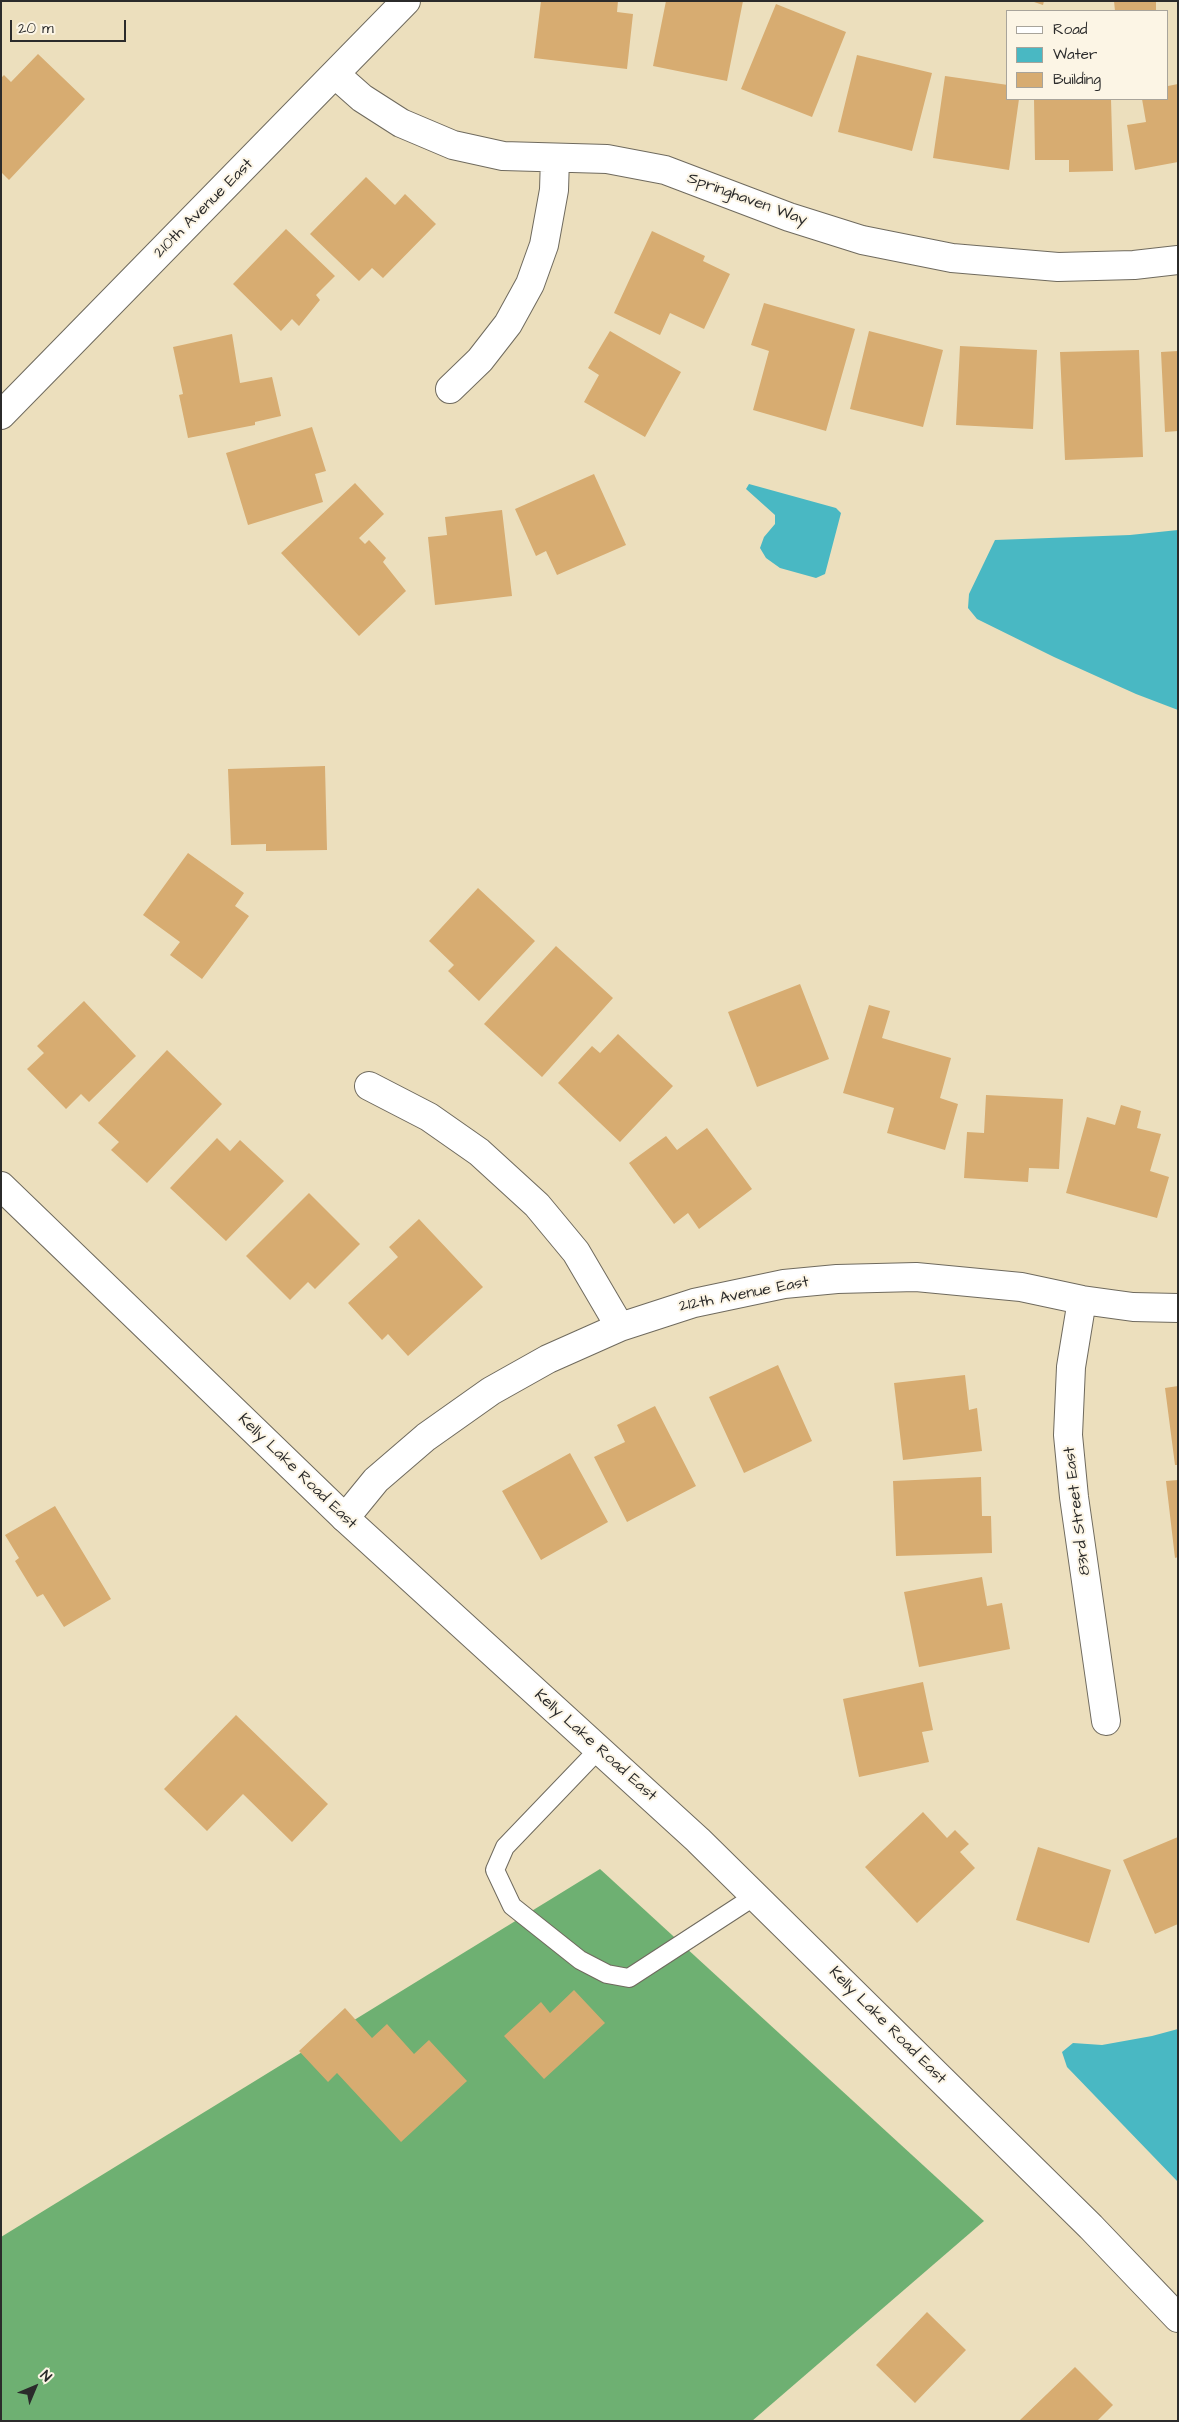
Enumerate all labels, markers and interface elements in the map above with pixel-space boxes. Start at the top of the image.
scale bar [12,10,129,42]
legend [1006,10,1169,100]
text: 20 m [18,18,54,39]
text: Road [1053,19,1087,40]
text: Water [1053,44,1097,65]
text: Building [1053,69,1101,90]
street label: 210th Avenue East [150,155,258,263]
street label: Springhaven Way [684,169,810,231]
street label: 212th Avenue East [678,1273,810,1317]
street label: Kelly Lake Road East [234,1410,360,1534]
street label: 83rd Street East [1061,1445,1095,1577]
street label: Kelly Lake Road East [530,1686,660,1806]
street label: Kelly Lake Road East [824,1963,950,2089]
north arrow [10,2362,60,2412]
text: N [35,2366,56,2387]

